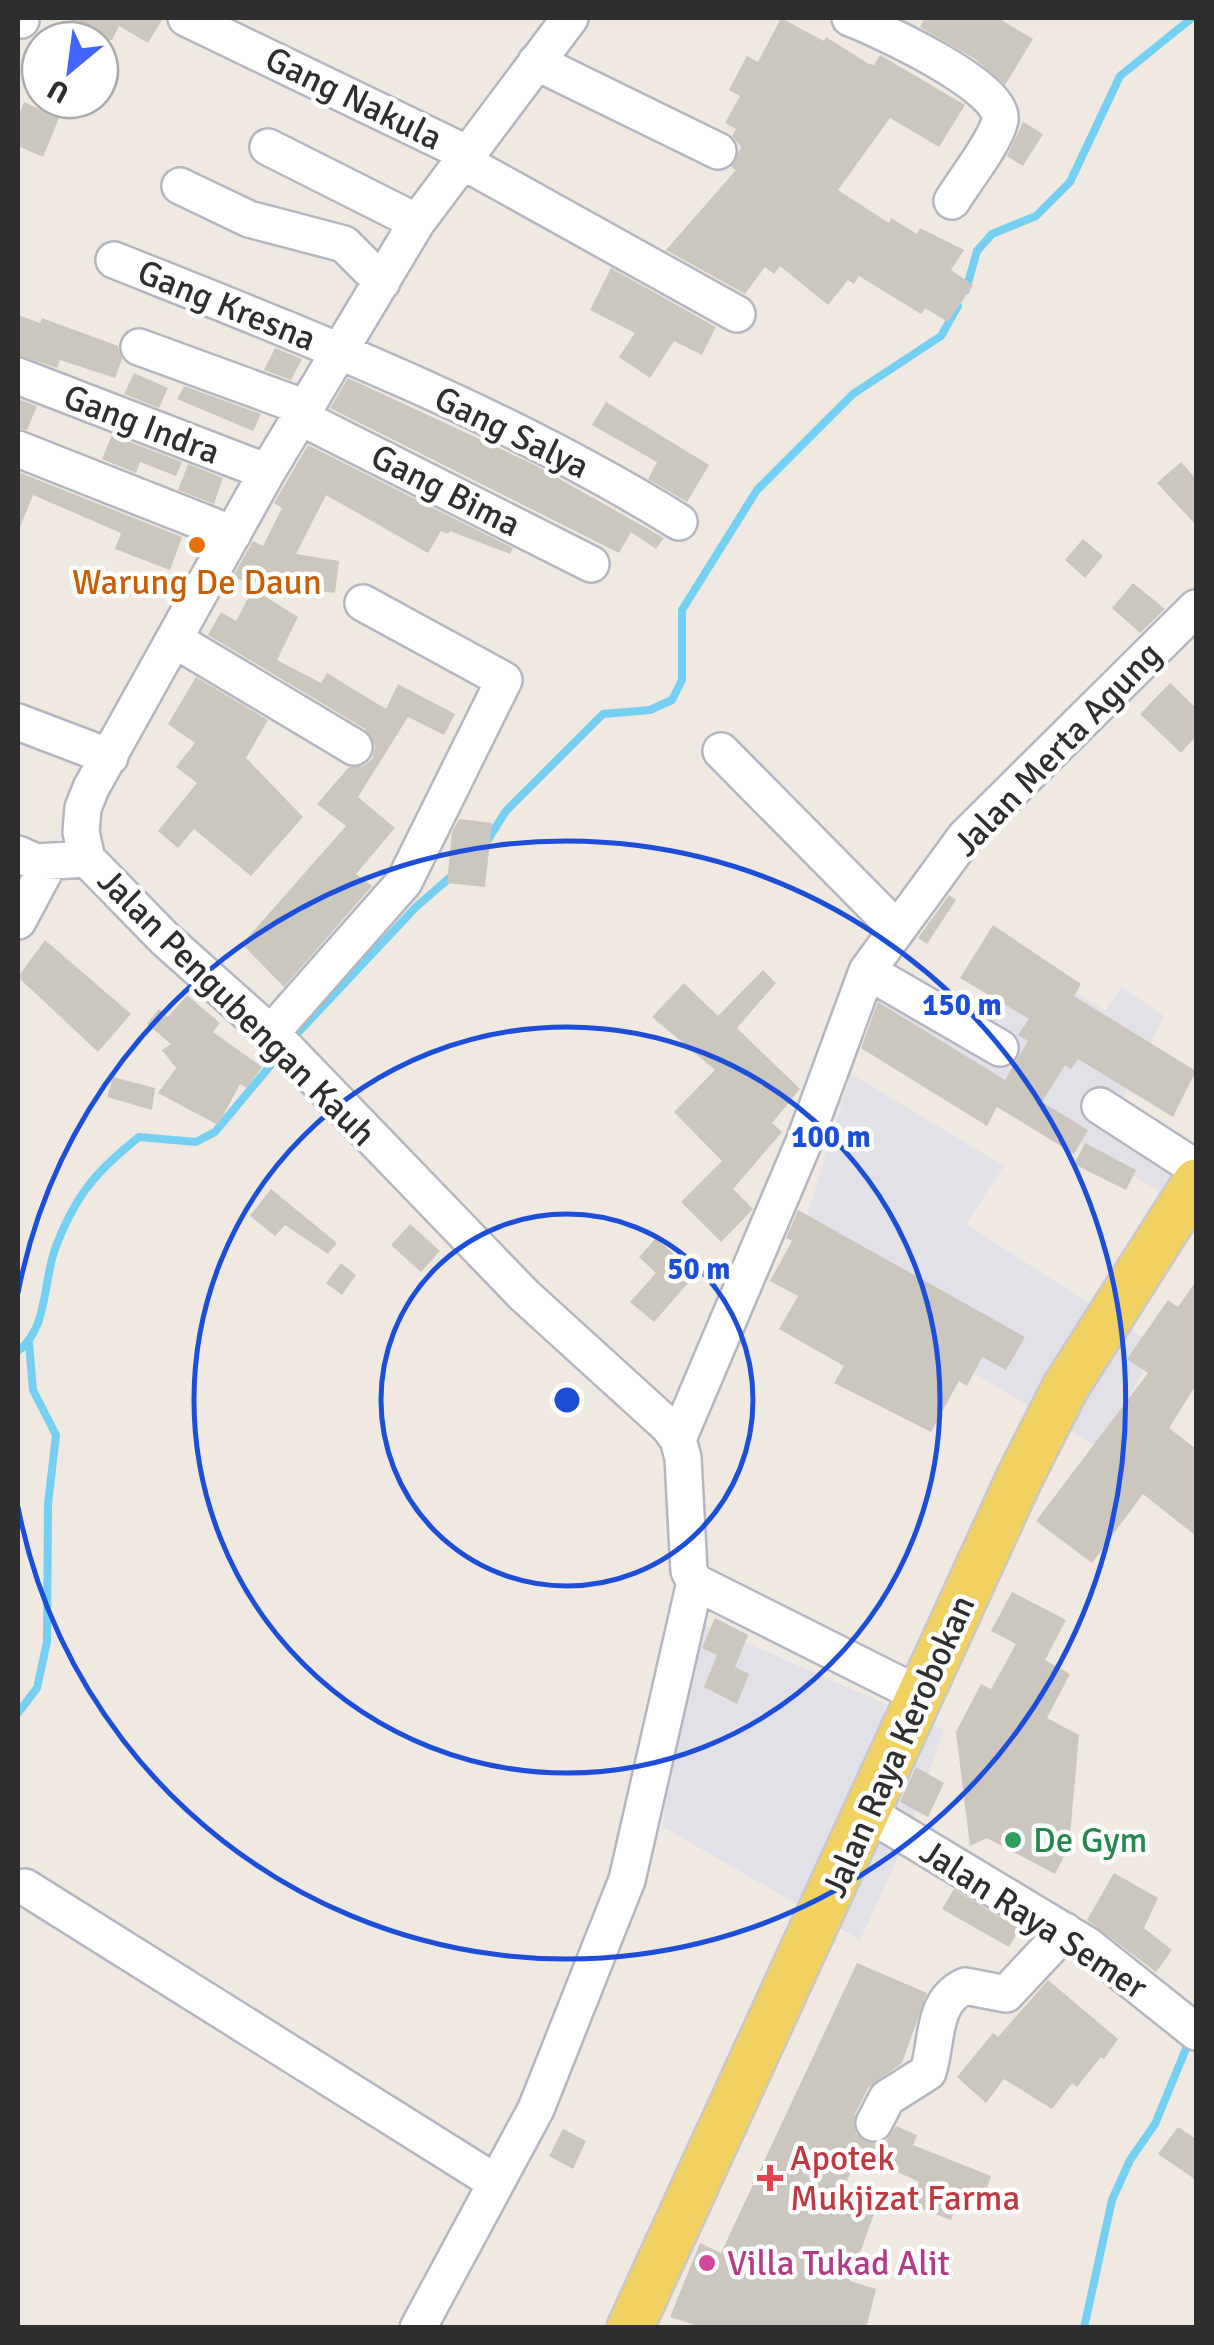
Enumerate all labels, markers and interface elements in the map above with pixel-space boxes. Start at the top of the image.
north arrow [20,20,120,120]
street label: Gang Nakula [258,37,449,160]
text: U [42,72,75,110]
street label: Gang Kresna [131,250,322,361]
street label: Gang Indra [58,375,226,474]
street label: Gang Salya [428,377,596,488]
street label: Gang Bima [364,435,528,546]
marker: Warung De Daun [186,534,208,556]
place label: Warung De Daun [72,561,322,604]
street label: Jalan Merta Agung [944,633,1170,865]
street label: Jalan Pengubengan Kauh [89,859,385,1155]
text: 150 m [922,987,1002,1024]
text: 100 m [791,1119,871,1156]
text: 50 m [667,1251,731,1288]
centre of rings [549,1382,585,1418]
street label: Jalan Raya Kerobokan [812,1589,984,1904]
place label: De Gym [1033,1819,1147,1862]
marker: De Gym [1002,1829,1024,1851]
street label: Jalan Raya Semer [912,1830,1155,2009]
place label: Apotek Mukjizat Farma [790,2137,1020,2220]
marker: Apotek Mukjizat Farma [759,2167,781,2189]
place label: Villa Tukad Alit [727,2242,950,2285]
marker: Villa Tukad Alit [696,2252,718,2274]

